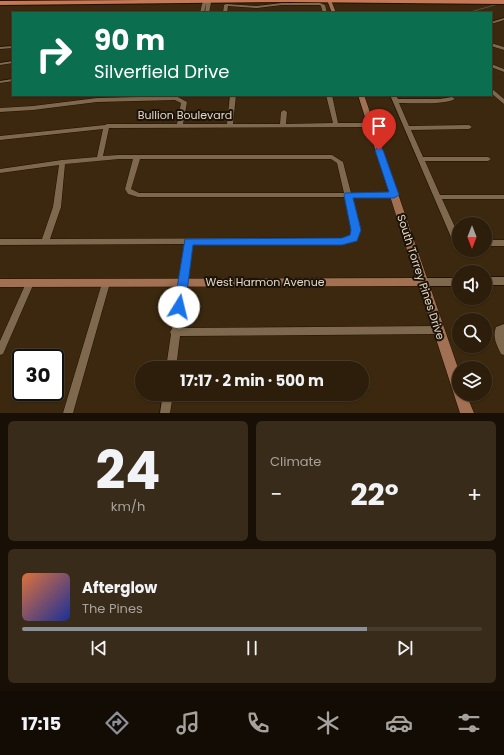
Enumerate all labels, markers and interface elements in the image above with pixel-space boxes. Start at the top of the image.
text: 90 m [94,21,165,60]
icon: right [28,28,80,80]
text: Silverfield Drive [94,59,229,84]
street label: Bullion Boulevard [138,107,232,123]
pin [362,109,396,150]
icon: arrive [368,115,390,137]
street label: South Torrey Pines Drive [393,212,449,342]
north arrow [452,217,492,257]
map controls [452,217,492,401]
button: sound [452,265,492,305]
street label: West Harmon Avenue [205,274,325,290]
position arrow [158,286,200,328]
button: search [452,313,492,353]
speed limit sign: 30 [12,349,64,401]
button: layers [452,361,492,401]
text: 17:17 · 2 min · 500 m [180,370,324,391]
text: 24 [96,434,160,507]
text: Climate [270,452,321,471]
text: 22° [350,473,399,516]
text: − [270,479,282,510]
text: + [467,479,482,510]
text: km/h [111,497,145,516]
text: Afterglow [82,577,157,598]
text: The Pines [82,599,143,618]
icon: previous [88,637,110,659]
icon: pause [241,637,263,659]
icon: next [394,637,416,659]
icon: directions [103,709,131,737]
icon: music [174,709,202,737]
icon: phone [244,709,272,737]
icon: climate [314,709,342,737]
icon: car [385,709,413,737]
icon: filters [455,709,483,737]
text: 17:15 [21,711,61,736]

